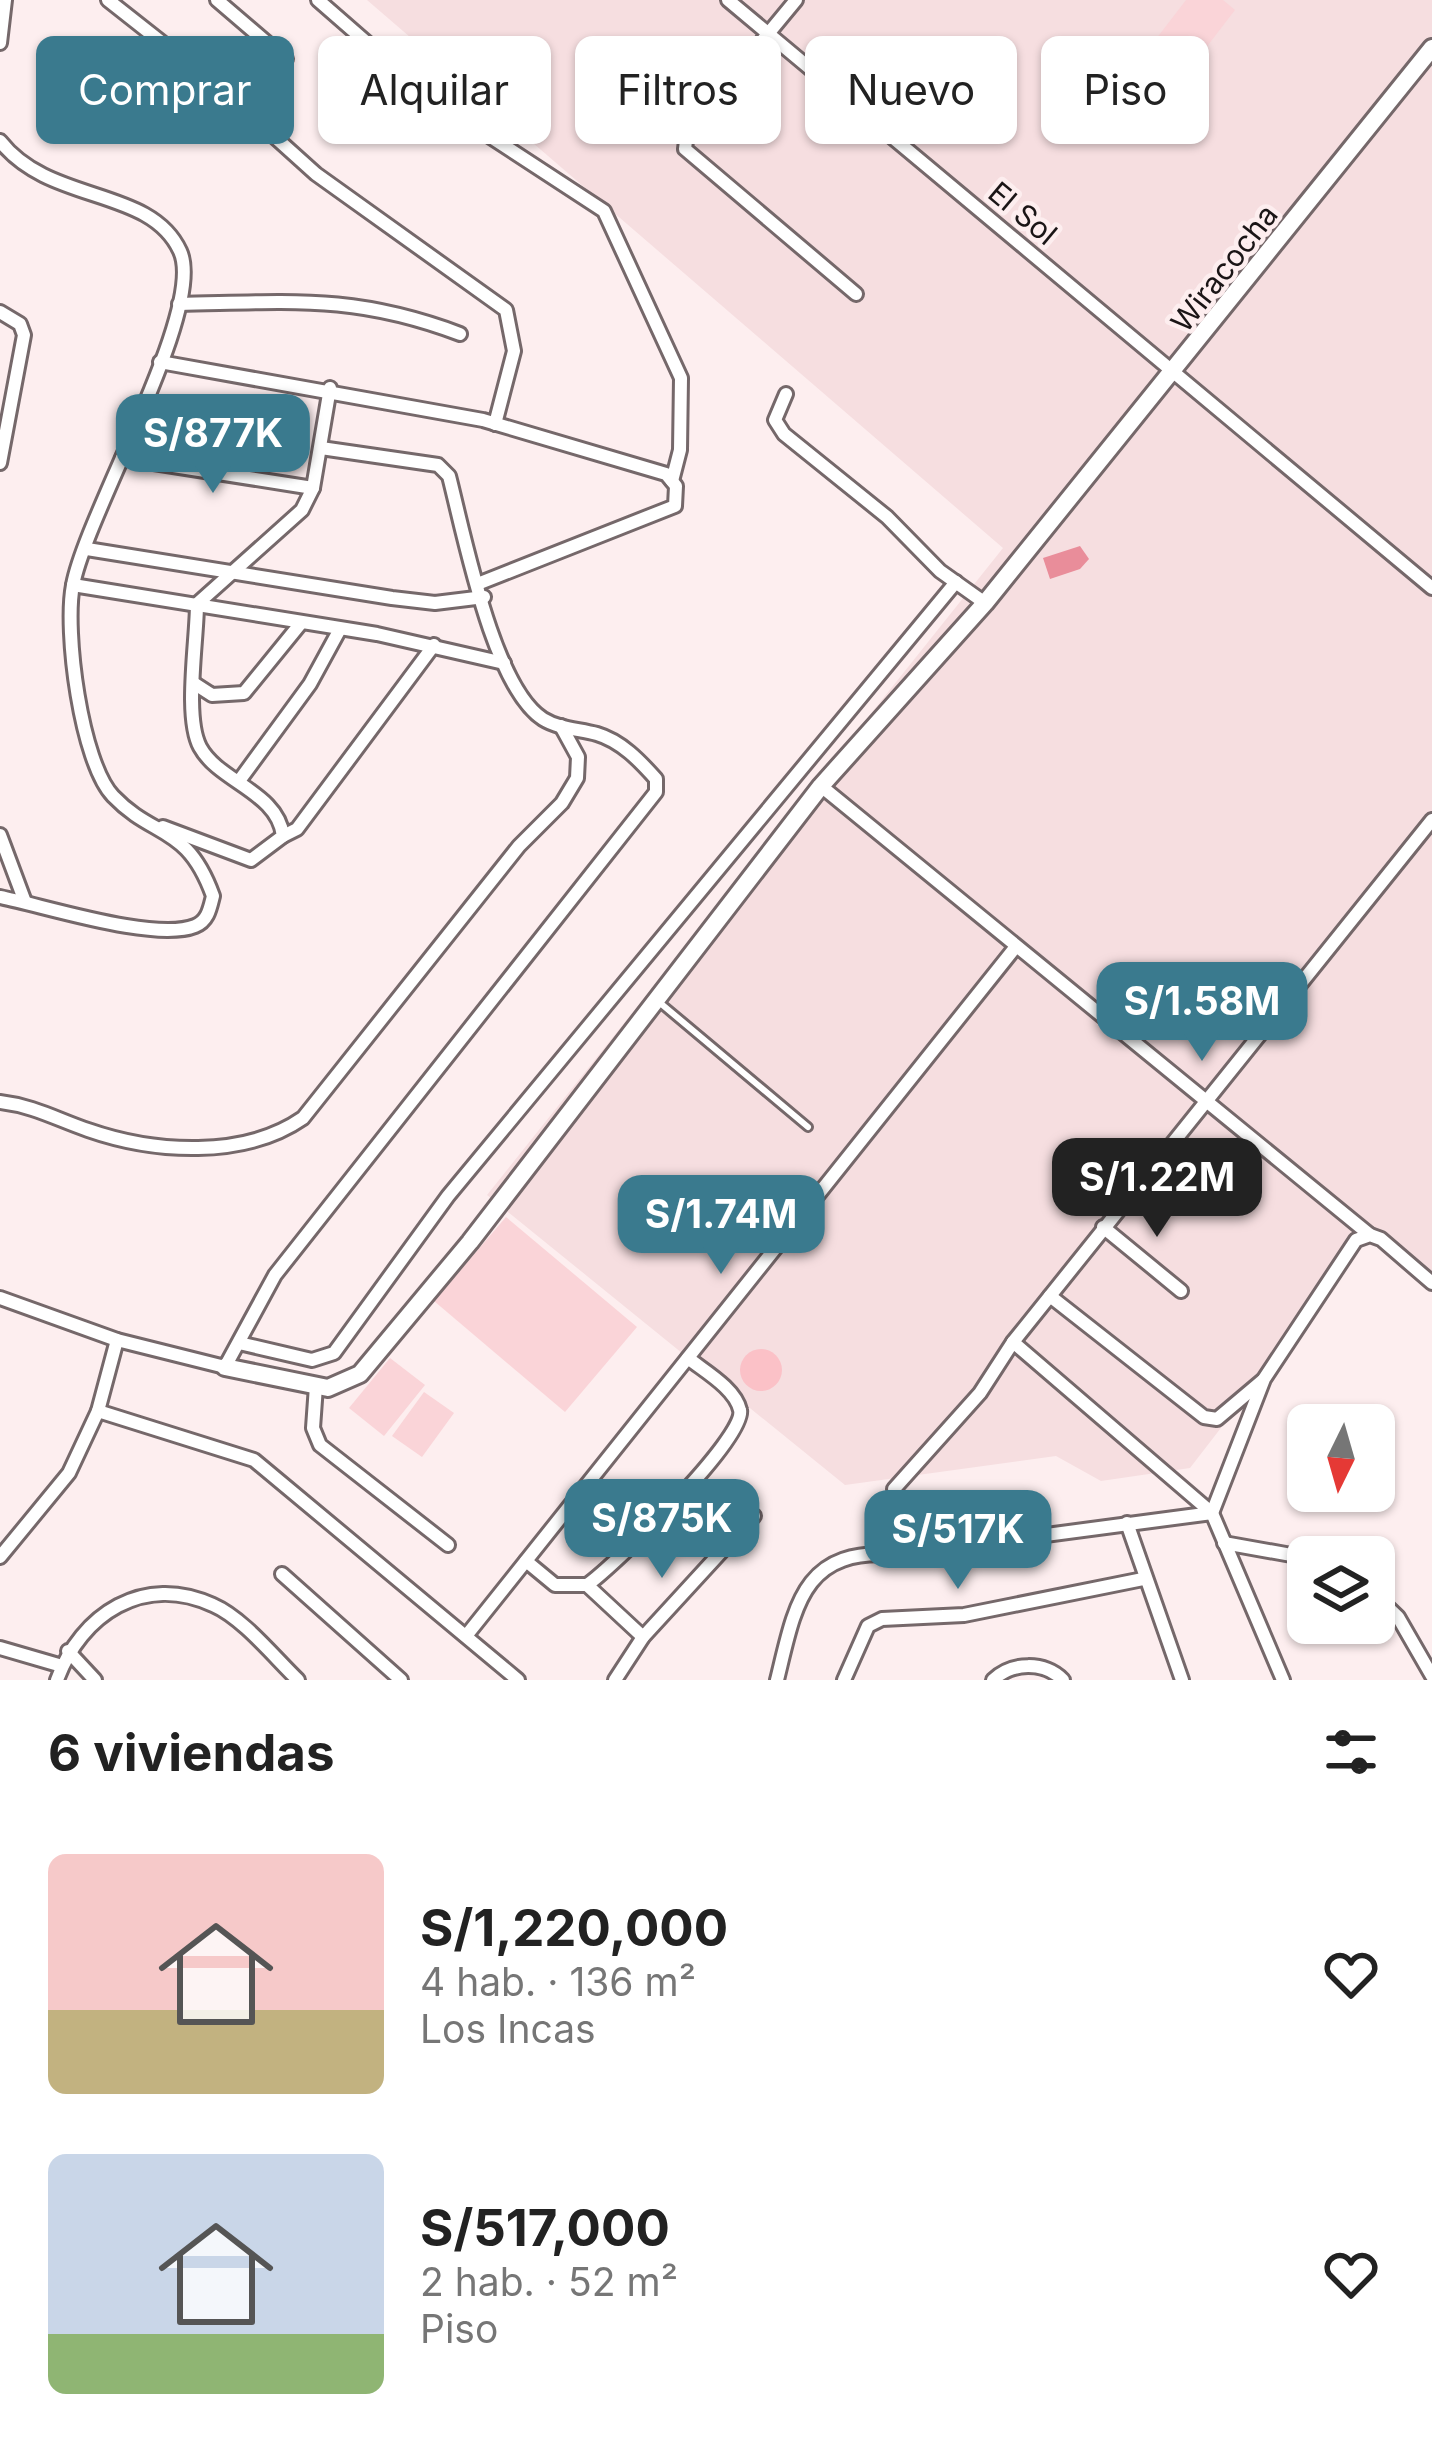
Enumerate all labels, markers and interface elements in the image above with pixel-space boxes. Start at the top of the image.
chip: Comprar [36,36,294,144]
chip: Alquilar [318,36,551,144]
chip: Filtros [575,36,781,144]
chip: Nuevo [805,36,1017,144]
chip: Piso [1041,36,1209,144]
street label: El Sol [981,174,1065,252]
street label: Wiracocha [1163,197,1285,339]
pin: S/877K [115,394,311,496]
text: S/877K [143,409,283,456]
pin: S/1.58M [1091,962,1313,1064]
text: S/1.58M [1124,977,1280,1024]
pin: S/1.22M [1046,1138,1268,1240]
text: S/1.22M [1079,1153,1235,1200]
pin: S/1.74M [610,1175,832,1277]
text: S/1.74M [645,1190,797,1237]
north arrow [1287,1404,1395,1512]
map controls [1287,1404,1395,1644]
pin: S/875K [564,1479,760,1581]
pin: S/517K [860,1490,1056,1592]
text: S/875K [591,1494,733,1541]
text: S/517K [891,1505,1025,1552]
button: layers [1287,1536,1395,1644]
icon: filters [1318,1719,1384,1785]
text: 6 viviendas [48,1722,334,1783]
text: S/1,220,000 [420,1897,728,1958]
icon: home [144,1902,288,2046]
icon: heart [1318,1941,1384,2007]
text: 4 hab. · 136 m² [420,1958,696,2005]
text: Los Incas [420,2005,596,2052]
text: S/517,000 [420,2197,670,2258]
icon: home [144,2202,288,2346]
icon: heart [1318,2241,1384,2307]
text: 2 hab. · 52 m² [420,2258,678,2305]
text: Piso [420,2305,498,2352]

